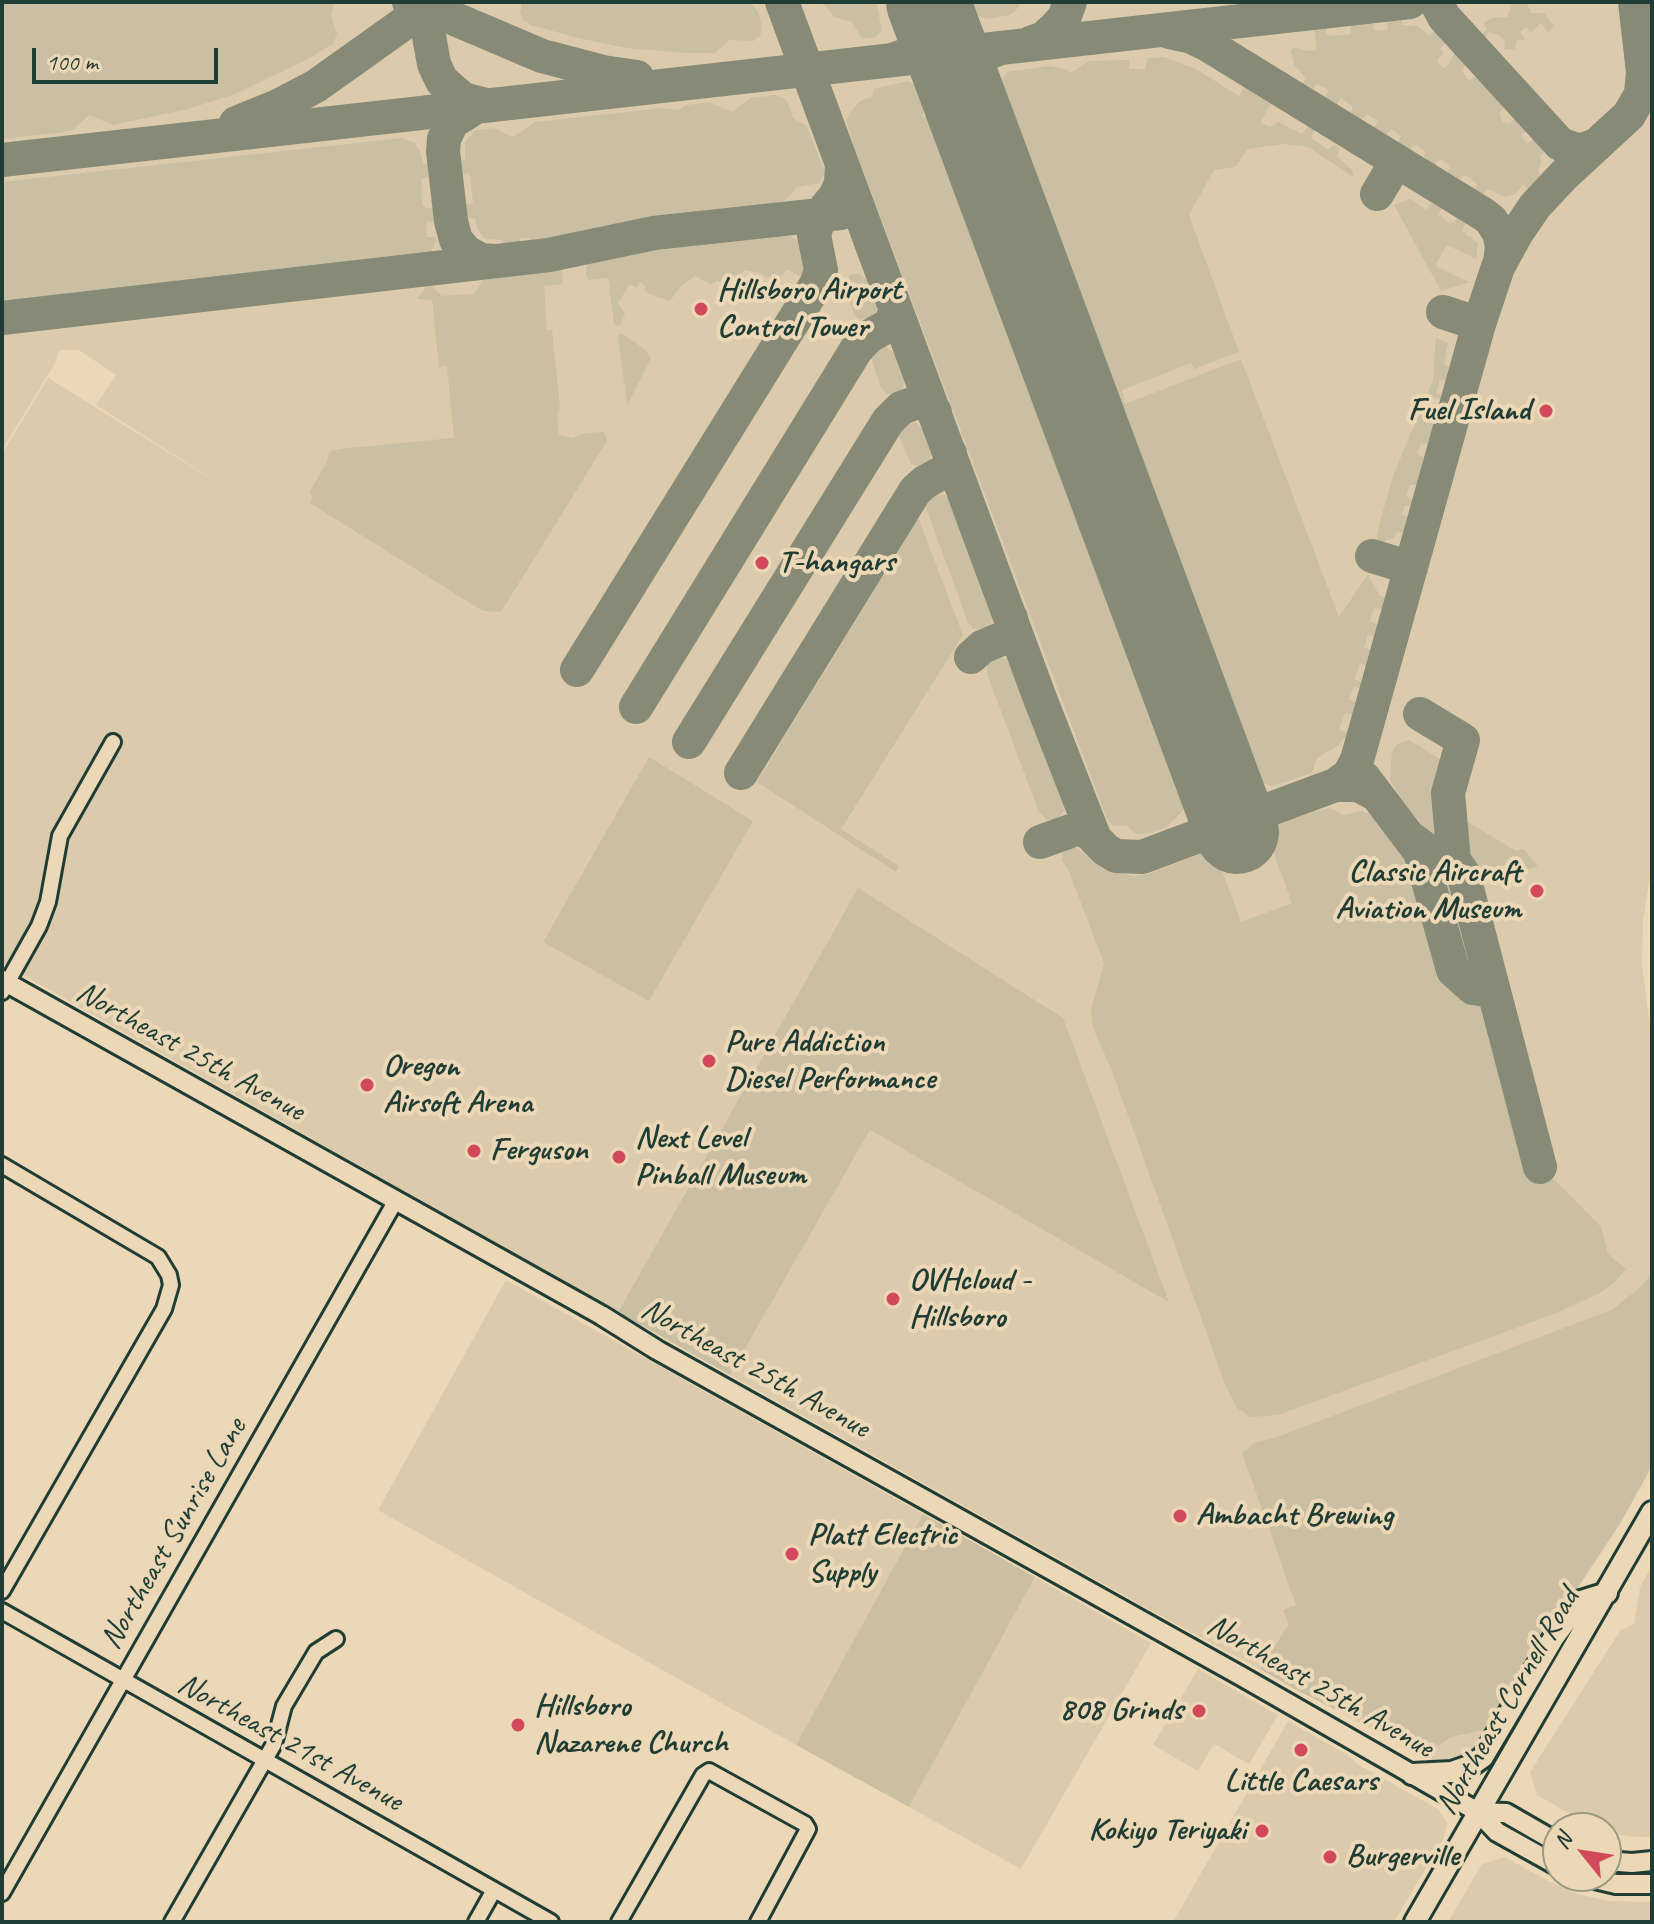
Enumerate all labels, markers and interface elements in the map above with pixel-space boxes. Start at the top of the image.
scale bar [36,32,222,82]
text: 100 m [46,47,98,77]
place label: Hillsboro Airport Control Tower [717,272,901,347]
marker: Hillsboro Airport Control Tower [692,300,710,318]
place label: Fuel Island [1408,392,1530,430]
marker: Fuel Island [1537,402,1555,420]
place label: T-hangars [778,544,895,582]
marker: T-hangars [753,554,771,572]
place label: Classic Aircraft Aviation Museum [1335,854,1521,929]
marker: Classic Aircraft Aviation Museum [1528,882,1546,900]
street label: Northeast 25th Avenue [69,973,311,1131]
place label: Pure Addiction Diesel Performance [725,1024,935,1099]
place label: Oregon Airsoft Arena [383,1048,532,1123]
marker: Pure Addiction Diesel Performance [700,1052,718,1070]
marker: Oregon Airsoft Arena [358,1076,376,1094]
place label: Next Level Pinball Museum [635,1120,806,1195]
place label: Ferguson [490,1132,588,1170]
marker: Ferguson [465,1142,483,1160]
marker: Next Level Pinball Museum [610,1148,628,1166]
place label: OVHcloud - Hillsboro [909,1262,1031,1337]
street label: Northeast 25th Avenue [634,1290,876,1448]
marker: OVHcloud - Hillsboro [884,1290,902,1308]
street label: Northeast Sunrise Lane [92,1412,256,1656]
place label: Ambacht Brewing [1196,1497,1393,1535]
marker: Ambacht Brewing [1171,1507,1189,1525]
place label: Platt Electric Supply [808,1517,957,1592]
marker: Platt Electric Supply [783,1545,801,1563]
street label: Northeast Cornell Road [1428,1582,1588,1822]
street label: Northeast 25th Avenue [1200,1607,1440,1767]
street label: Northeast 21st Avenue [171,1665,409,1821]
place label: Hillsboro Nazarene Church [534,1688,728,1763]
place label: 808 Grinds [1060,1692,1183,1730]
marker: 808 Grinds [1190,1702,1208,1720]
marker: Hillsboro Nazarene Church [509,1716,527,1734]
marker: Little Caesars [1292,1741,1310,1759]
place label: Little Caesars [1224,1763,1378,1801]
place label: Kokiyo Teriyaki [1088,1812,1246,1850]
north arrow [1542,1812,1622,1892]
marker: Kokiyo Teriyaki [1253,1822,1271,1840]
text: N [1547,1828,1578,1854]
place label: Burgerville [1346,1838,1459,1876]
marker: Burgerville [1321,1848,1339,1866]

